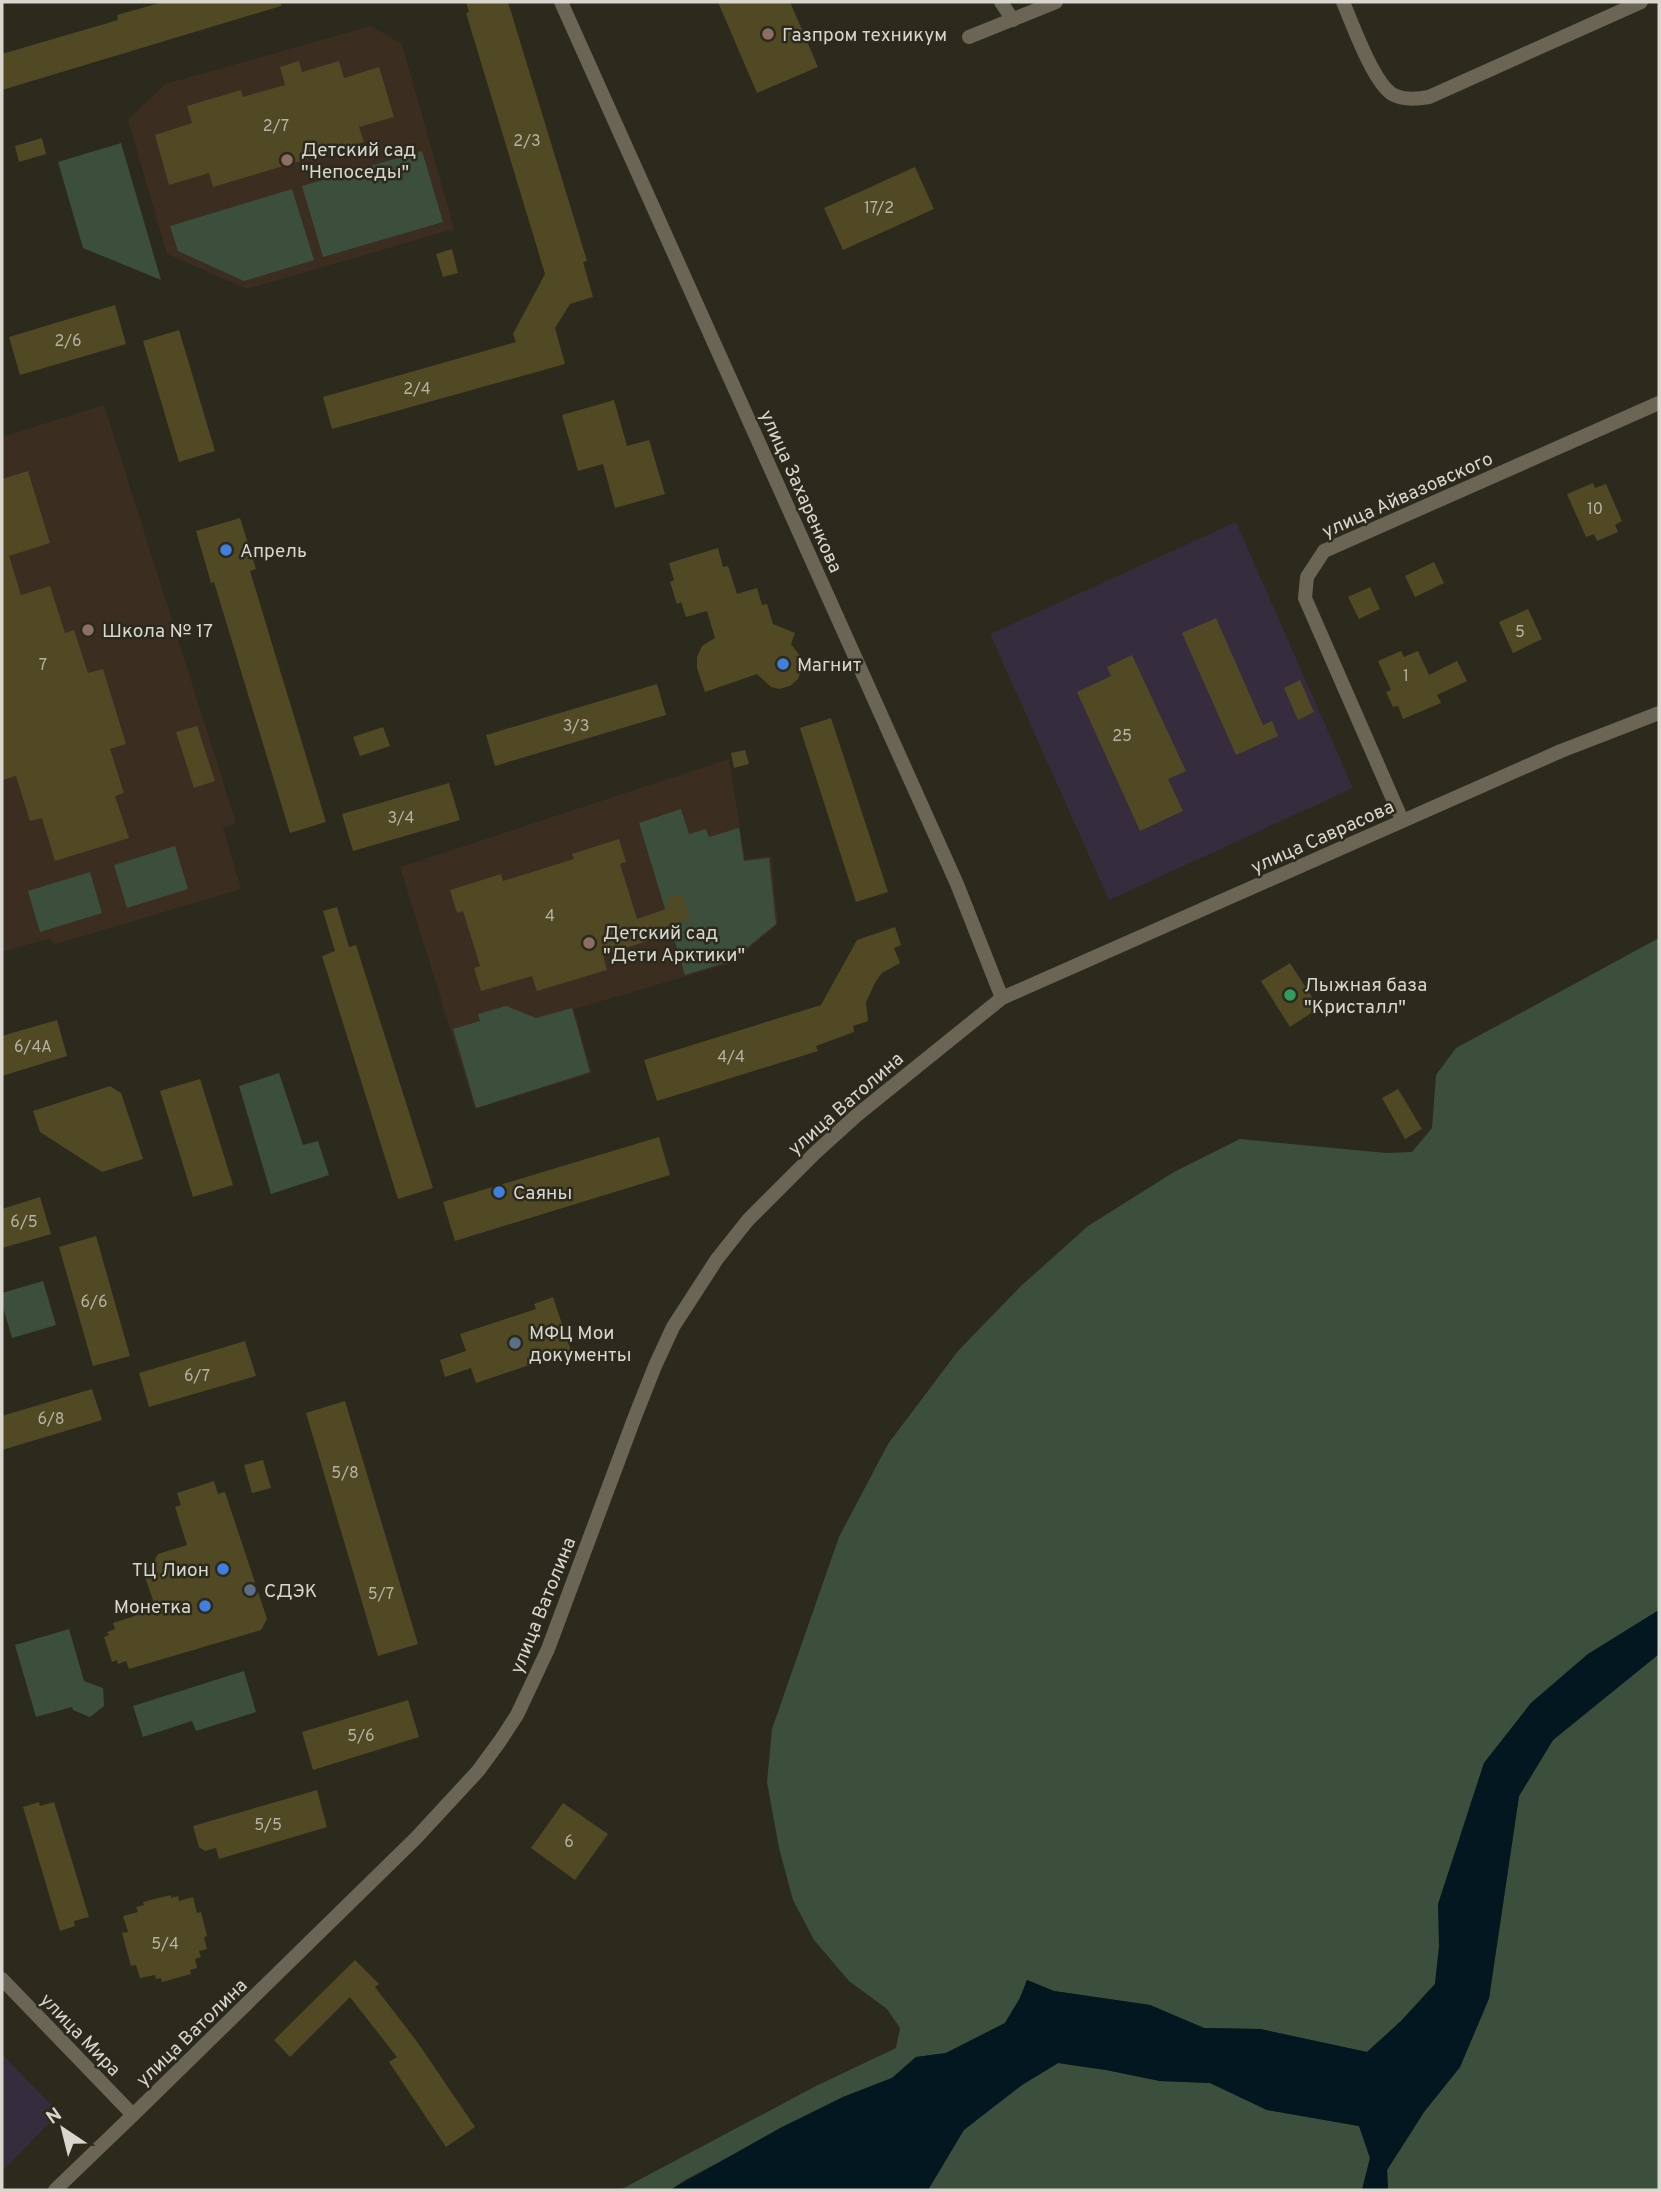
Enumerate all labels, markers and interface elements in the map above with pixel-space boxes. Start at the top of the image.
place label: Газпром техникум [782,24,947,48]
marker: Газпром техникум [760,26,776,42]
house number: 2/7 [263,117,289,137]
house number: 2/3 [513,132,541,152]
place label: Детский сад "Непоседы" [301,139,416,185]
marker: Детский сад "Непоседы" [279,152,295,168]
house number: 17/2 [864,199,894,219]
house number: 2/6 [54,332,82,352]
house number: 2/4 [403,380,431,400]
street label: улица Захаренкова [753,407,847,577]
street label: улица Айвазовского [1319,447,1497,544]
house number: 10 [1587,500,1603,520]
place label: Апрель [240,540,307,564]
marker: Апрель [218,542,234,558]
place label: Школа № 17 [102,620,213,644]
marker: Школа № 17 [80,622,96,638]
house number: 5 [1515,623,1525,643]
place label: Магнит [797,654,862,678]
house number: 7 [39,656,47,676]
marker: Магнит [775,656,791,672]
house number: 1 [1403,667,1409,687]
house number: 3/3 [563,717,589,737]
house number: 25 [1112,727,1132,747]
street label: улица Саврасова [1247,796,1398,880]
house number: 3/4 [388,809,415,829]
house number: 4 [545,907,555,927]
place label: Детский сад "Дети Арктики" [603,922,745,968]
marker: Детский сад "Дети Арктики" [581,935,597,951]
place label: Лыжная база "Кристалл" [1304,974,1427,1020]
marker: Лыжная база "Кристалл" [1282,987,1298,1003]
house number: 6/4А [14,1038,52,1058]
house number: 4/4 [717,1048,745,1068]
street label: улица Ватолина [784,1048,909,1161]
place label: Саяны [513,1182,572,1206]
marker: Саяны [491,1184,507,1200]
house number: 6/5 [10,1213,38,1233]
house number: 6/6 [81,1293,107,1313]
place label: МФЦ Мои документы [529,1322,632,1368]
marker: МФЦ Мои документы [507,1335,523,1351]
house number: 6/7 [184,1367,210,1387]
house number: 6/8 [37,1410,65,1430]
house number: 5/8 [331,1464,359,1484]
street label: улица Ватолина [505,1534,582,1678]
place label: ТЦ Лион [132,1559,209,1583]
marker: ТЦ Лион [215,1561,231,1577]
place label: СДЭК [264,1580,317,1604]
marker: СДЭК [242,1582,258,1598]
house number: 5/7 [368,1585,394,1605]
place label: Монетка [114,1596,191,1620]
marker: Монетка [197,1598,213,1614]
house number: 5/6 [347,1727,375,1747]
house number: 5/5 [254,1816,282,1836]
house number: 6 [564,1833,574,1853]
house number: 5/4 [151,1935,179,1955]
street label: улица Ватолина [132,1974,253,2093]
street label: улица Мира [34,1989,125,2082]
north arrow [28,2094,98,2164]
text: N [42,2103,67,2130]

